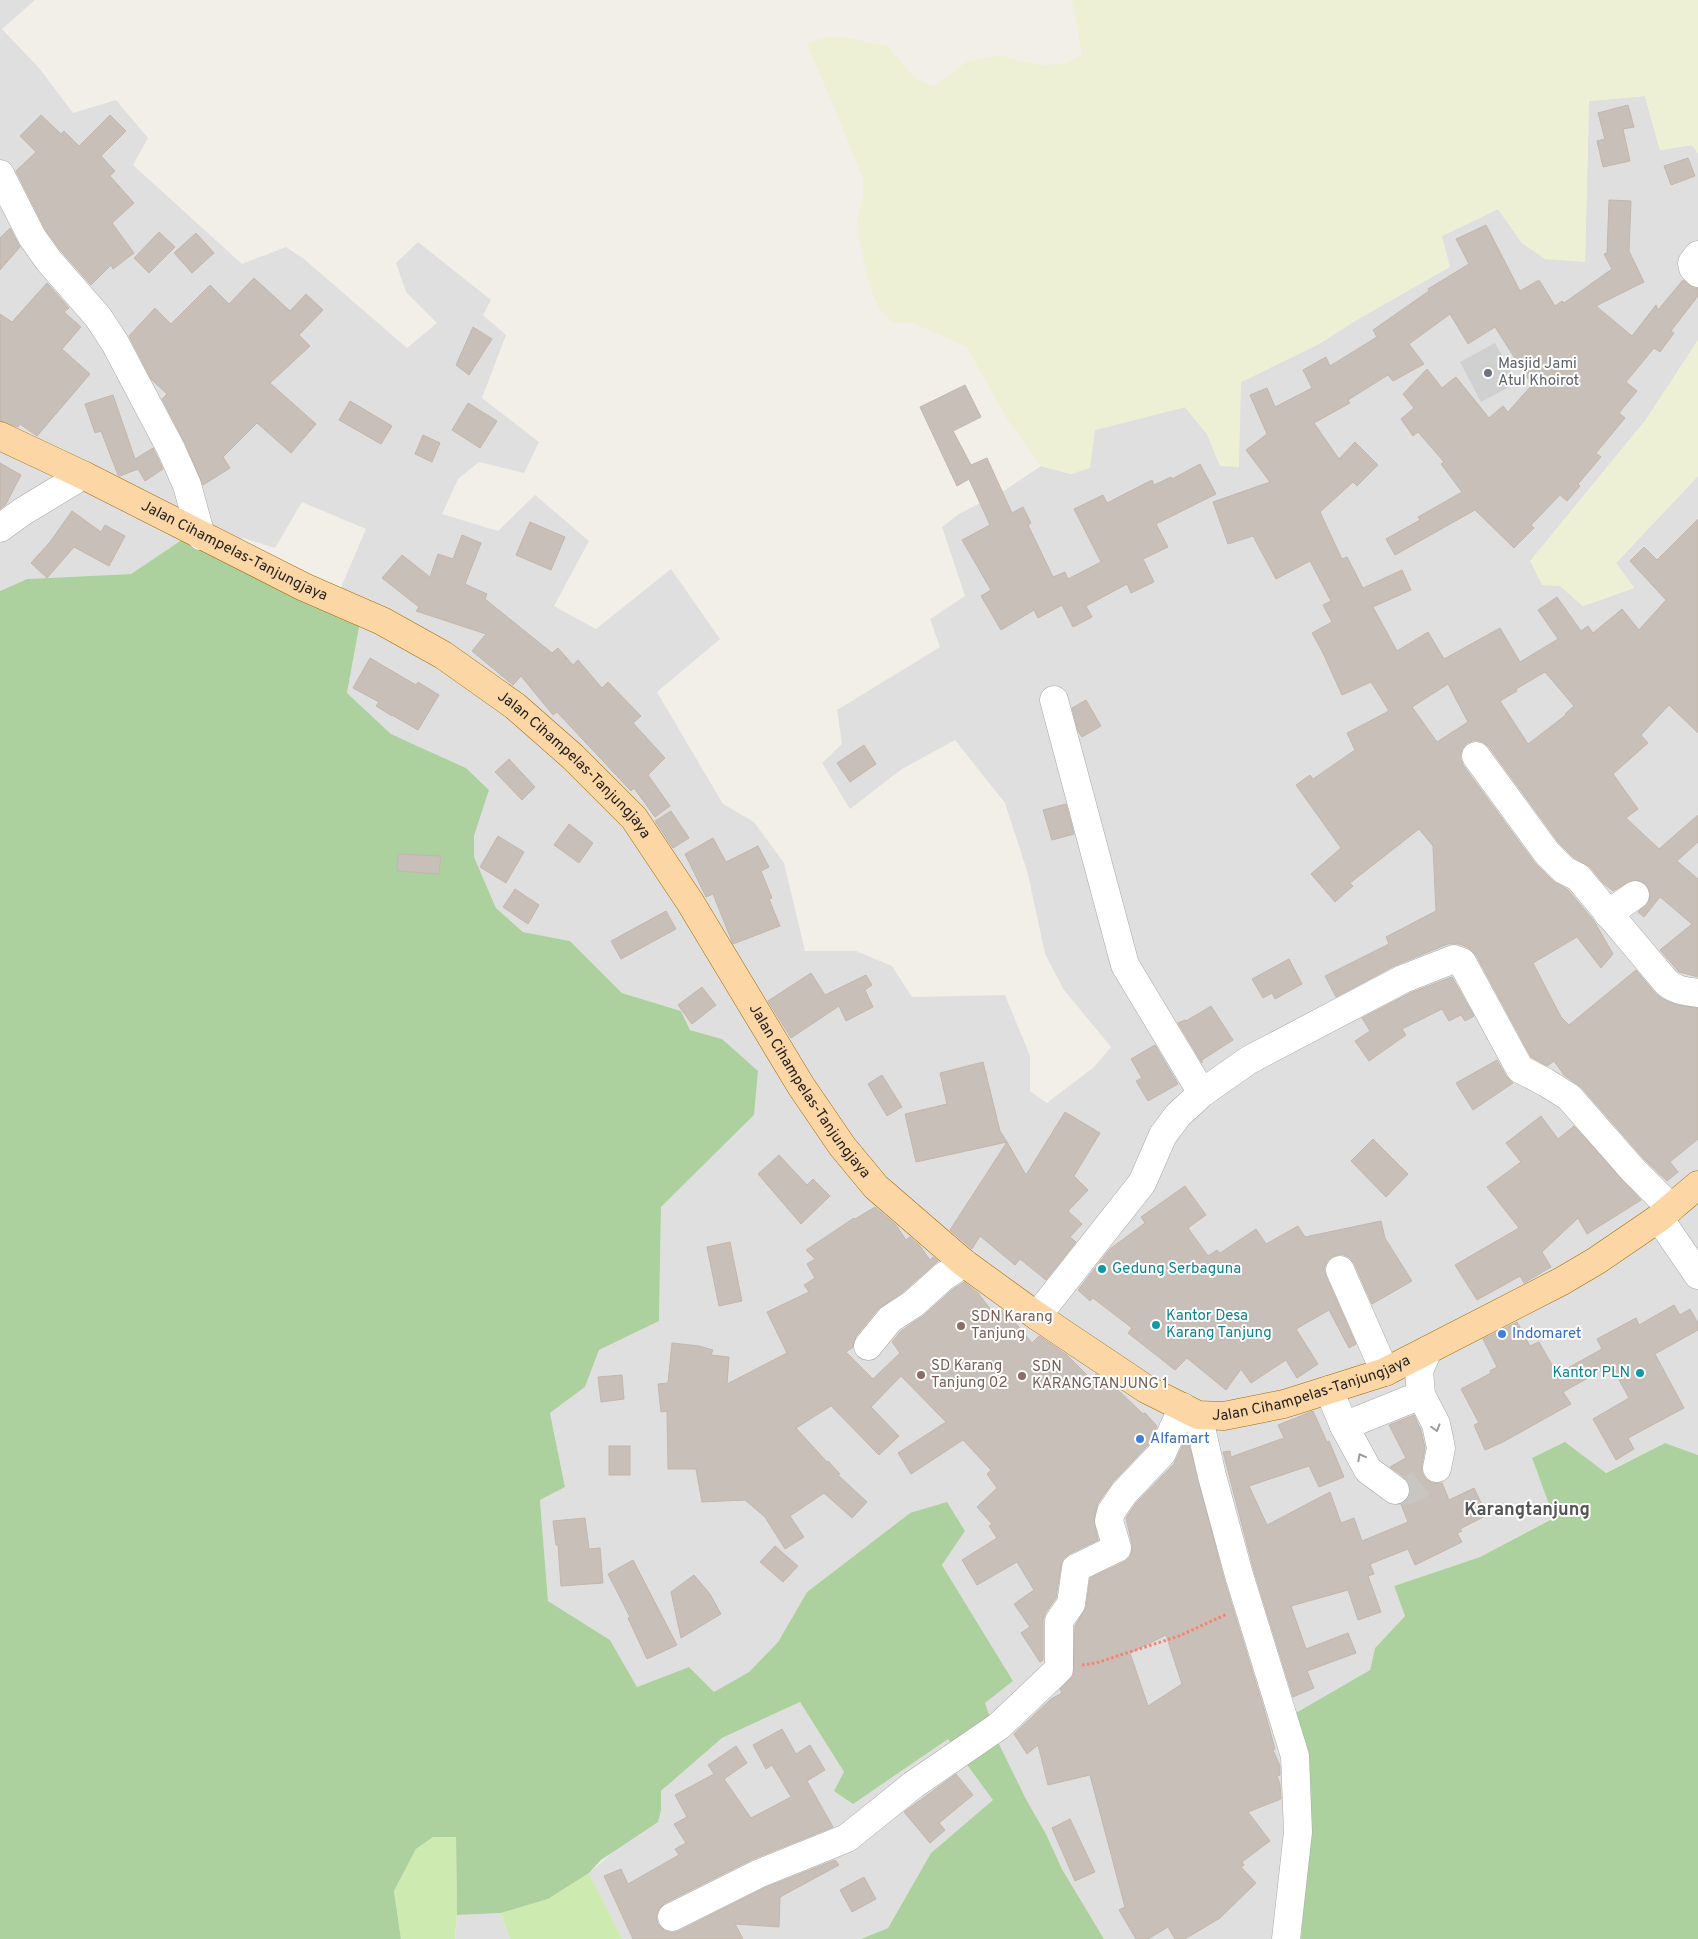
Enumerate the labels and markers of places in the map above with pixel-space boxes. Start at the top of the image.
place label: Masjid Jami Atul Khoirot [1498,355,1579,391]
marker: Masjid Jami Atul Khoirot [1482,367,1494,379]
place label: Gedung Serbaguna [1112,1260,1241,1279]
marker: Gedung Serbaguna [1096,1263,1108,1275]
place label: Kantor Desa Karang Tanjung [1166,1307,1272,1343]
place label: SDN Karang Tanjung [971,1308,1053,1344]
marker: Kantor Desa Karang Tanjung [1150,1319,1162,1331]
marker: SDN Karang Tanjung [955,1320,967,1332]
place label: Indomaret [1512,1325,1582,1344]
marker: Indomaret [1496,1328,1508,1340]
place label: SD Karang Tanjung 02 [931,1357,1008,1393]
place label: SDN KARANGTANJUNG 1 [1032,1358,1168,1394]
place label: Kantor PLN [1552,1364,1630,1383]
marker: Kantor PLN [1634,1367,1646,1379]
marker: SD Karang Tanjung 02 [915,1369,927,1381]
marker: SDN KARANGTANJUNG 1 [1016,1370,1028,1382]
place label: Alfamart [1150,1430,1210,1449]
marker: Alfamart [1134,1433,1146,1445]

